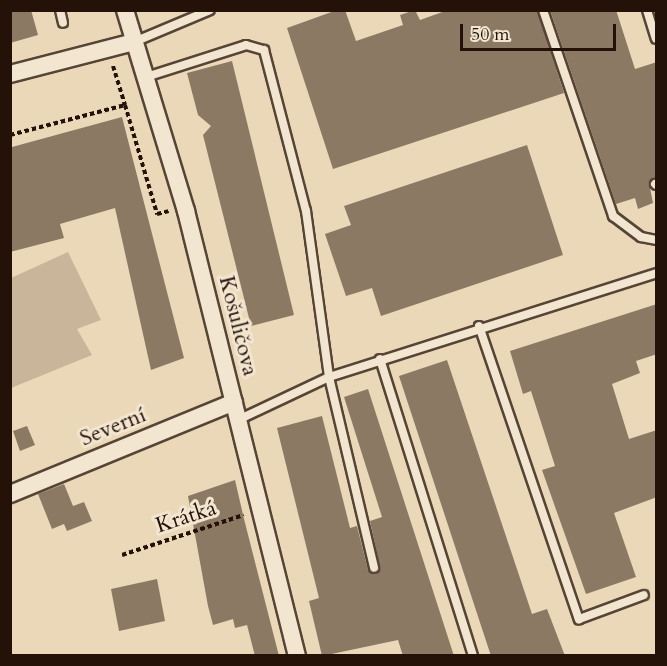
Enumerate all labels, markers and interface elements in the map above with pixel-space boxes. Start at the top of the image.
scale bar [463,12,619,50]
text: 50 m [471,22,510,47]
street label: Košuličova [213,273,263,379]
street label: Severní [76,402,150,452]
street label: Krátká [152,495,220,539]

